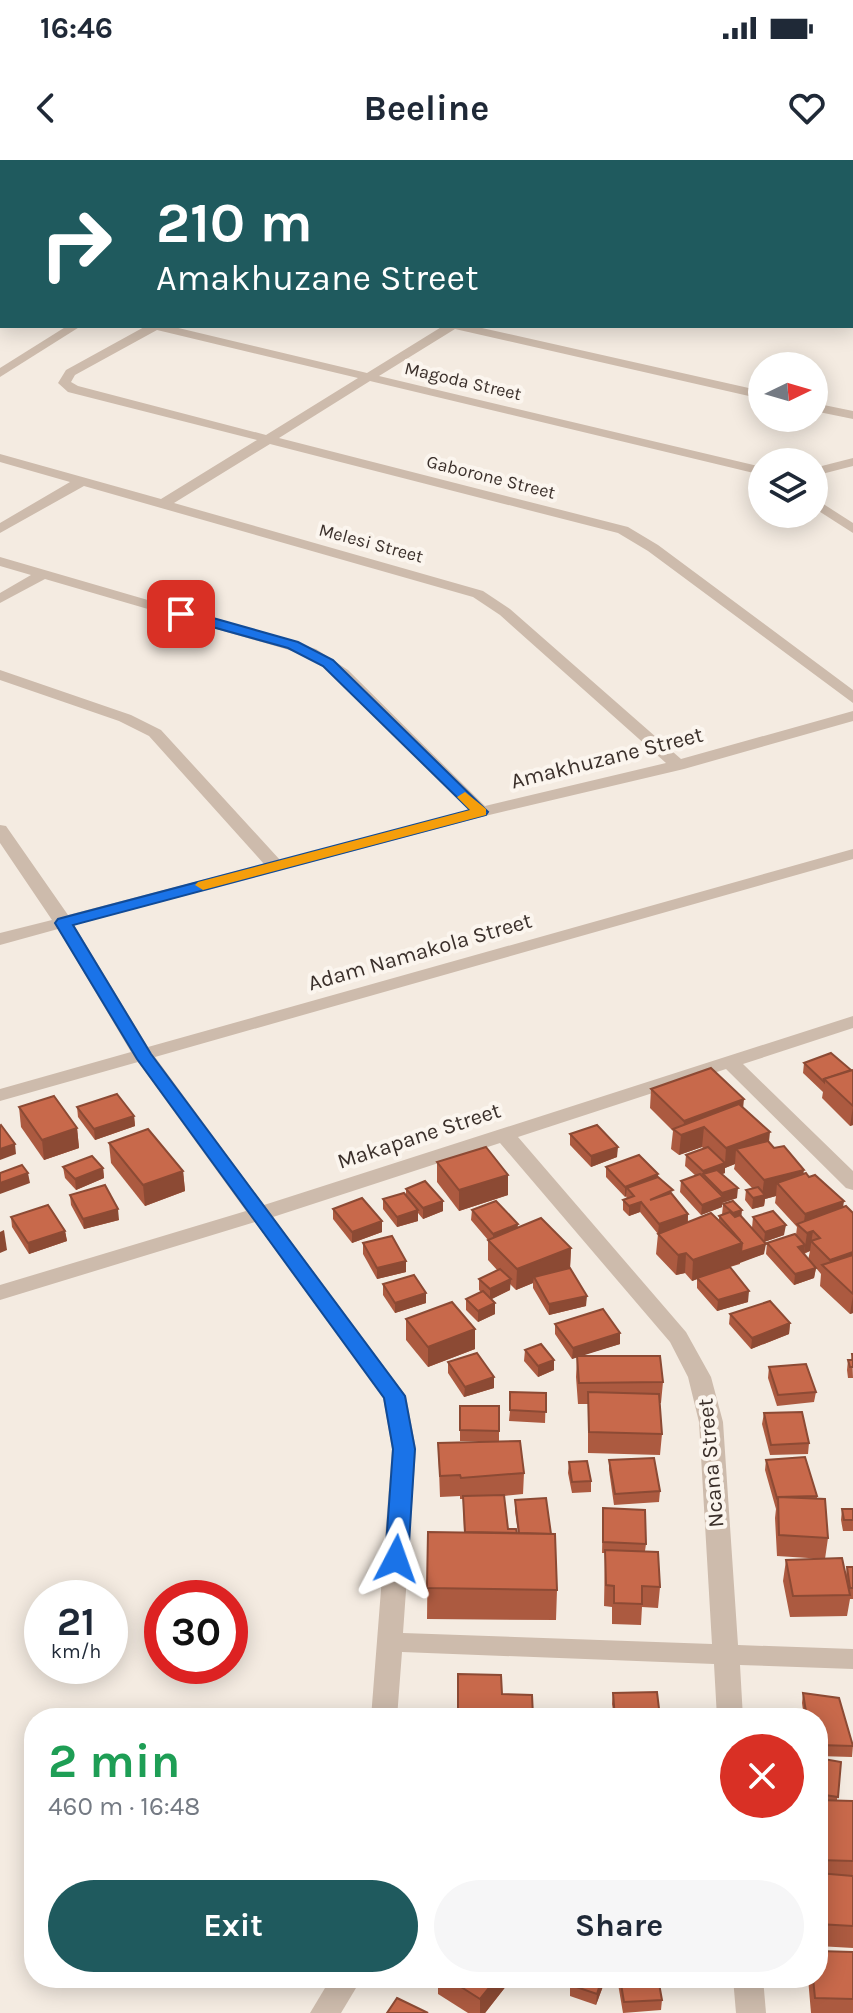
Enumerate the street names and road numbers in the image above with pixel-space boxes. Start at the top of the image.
street label: Magoda Street [402,357,524,405]
street label: Gaborone Street [424,450,558,504]
street label: Melesi Street [316,518,426,568]
street label: Amakhuzane Street [508,722,706,794]
street label: Adam Namakola Street [305,908,535,996]
street label: Makapane Street [334,1097,504,1175]
street label: Ncana Street [692,1397,730,1529]

